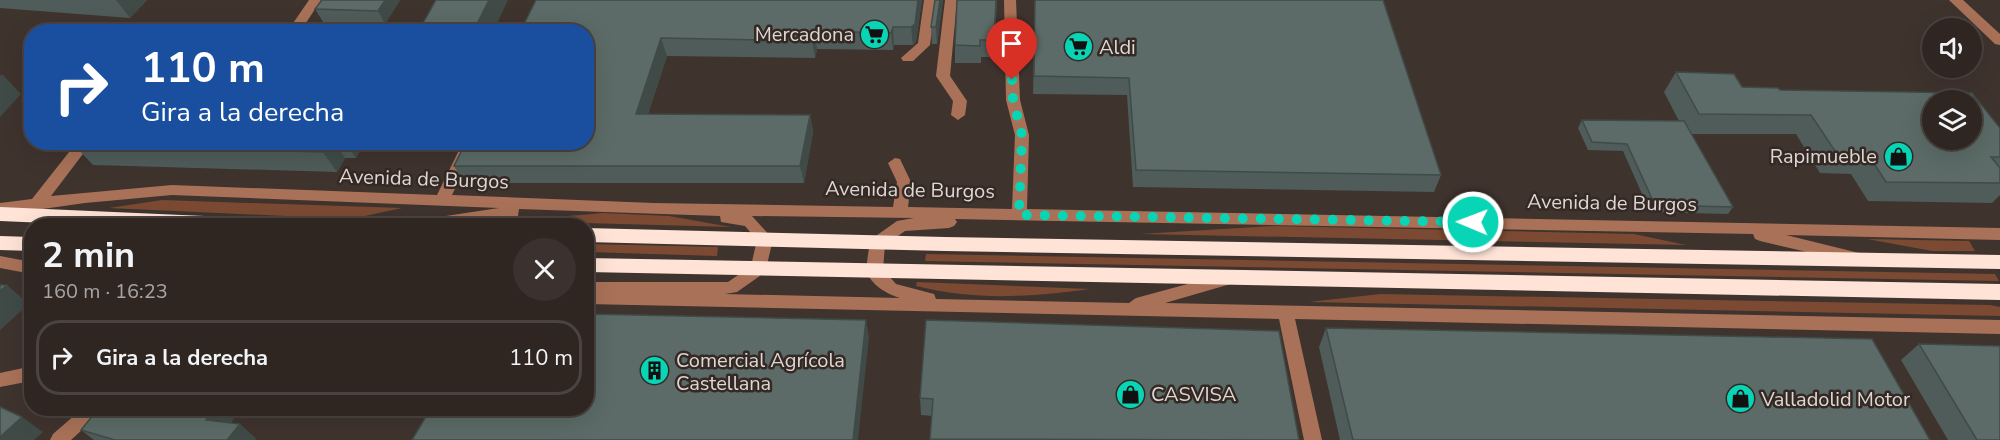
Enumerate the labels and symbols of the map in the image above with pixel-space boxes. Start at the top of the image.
supermarket icon: Mercadona [859,18,891,50]
pin [986,18,1037,80]
place label: Mercadona [755,21,854,48]
supermarket icon: Aldi [1062,31,1094,63]
place label: Aldi [1099,34,1136,61]
shop icon: Rapimueble [1882,140,1914,172]
place label: Rapimueble [1770,143,1877,170]
street label: Avenida de Burgos [339,163,509,195]
street label: Avenida de Burgos [825,175,995,205]
street label: Avenida de Burgos [1527,188,1697,218]
position arrow [1441,190,1505,254]
place label: Comercial Agrícola Castellana [676,347,845,397]
building icon: Comercial Agrícola Castellana [639,355,671,387]
shop icon: CASVISA [1114,378,1146,410]
place label: CASVISA [1151,381,1237,408]
shop icon: Valladolid Motor [1724,383,1756,415]
place label: Valladolid Motor [1760,386,1910,413]

